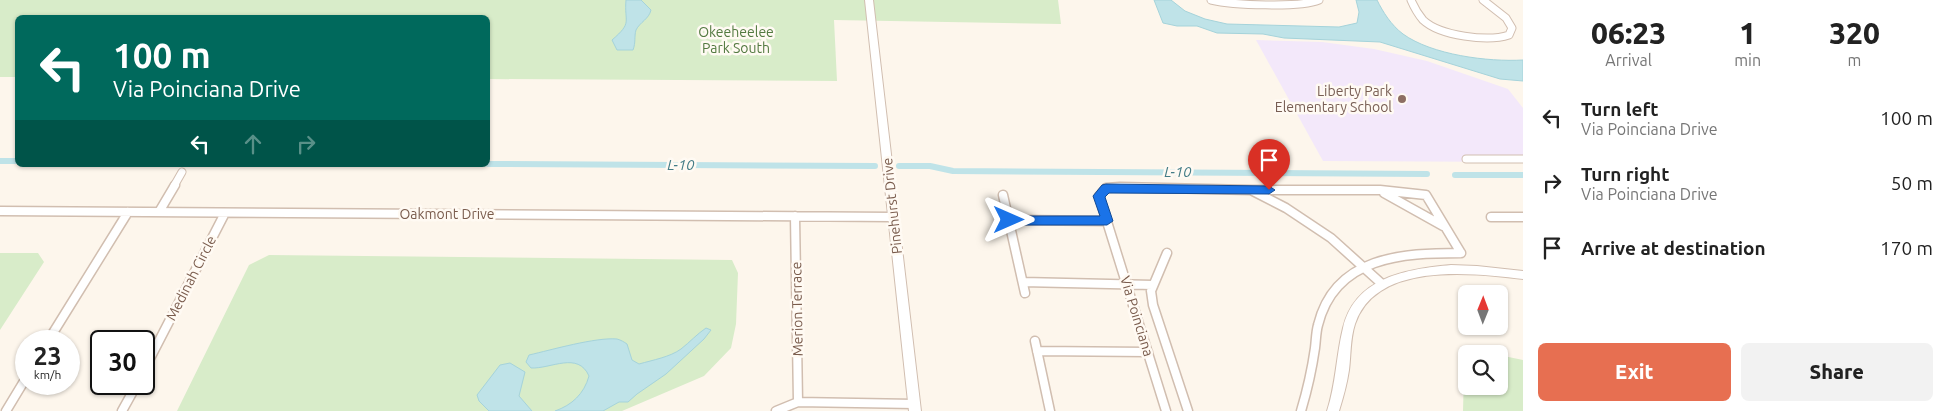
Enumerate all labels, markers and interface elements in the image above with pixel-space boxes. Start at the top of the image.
text: 06:23 [1591,16,1666,50]
text: 1 [1739,16,1756,50]
text: 320 [1829,16,1880,50]
park label: Okeeheelee Park South [698,24,774,56]
icon: left [30,35,95,100]
text: 100 m [113,35,211,75]
text: Arrival [1605,51,1652,69]
text: min [1734,51,1761,69]
text: m [1848,51,1861,69]
text: Via Poinciana Drive [113,76,301,101]
place label: Liberty Park Elementary School [1275,83,1392,115]
marker: Liberty Park Elementary School [1396,93,1408,105]
text: Turn left [1581,98,1659,120]
icon: left [1538,104,1566,132]
text: 100 m [1880,107,1933,129]
text: Via Poinciana Drive [1581,120,1718,138]
icon: left [186,130,214,158]
icon: ahead [239,130,267,158]
icon: right [292,130,320,158]
pin [1248,139,1290,190]
icon: arrive [1255,146,1283,174]
water label: L-10 [667,156,695,173]
street label: Pinehurst Drive [879,157,905,255]
water label: L-10 [1164,163,1192,180]
text: Turn right [1581,163,1669,185]
icon: right [1538,169,1566,197]
text: 50 m [1891,172,1933,194]
text: Via Poinciana Drive [1581,185,1718,203]
position arrow [982,193,1034,245]
street label: Oakmont Drive [399,206,495,222]
street label: Medinah Circle [163,233,219,323]
icon: arrive [1538,234,1566,262]
text: Arrive at destination [1581,237,1766,259]
text: 170 m [1880,237,1933,259]
street label: Merion Terrace [788,261,806,357]
street label: Via Poinciana [1117,274,1157,358]
north arrow [1458,285,1508,335]
map controls [1458,285,1508,395]
speed limit sign: 30 [90,330,155,395]
text: 23 [33,342,62,370]
button: Exit [1538,343,1731,401]
button: Share [1741,343,1933,401]
button: search [1458,345,1508,395]
text: km/h [34,368,61,381]

